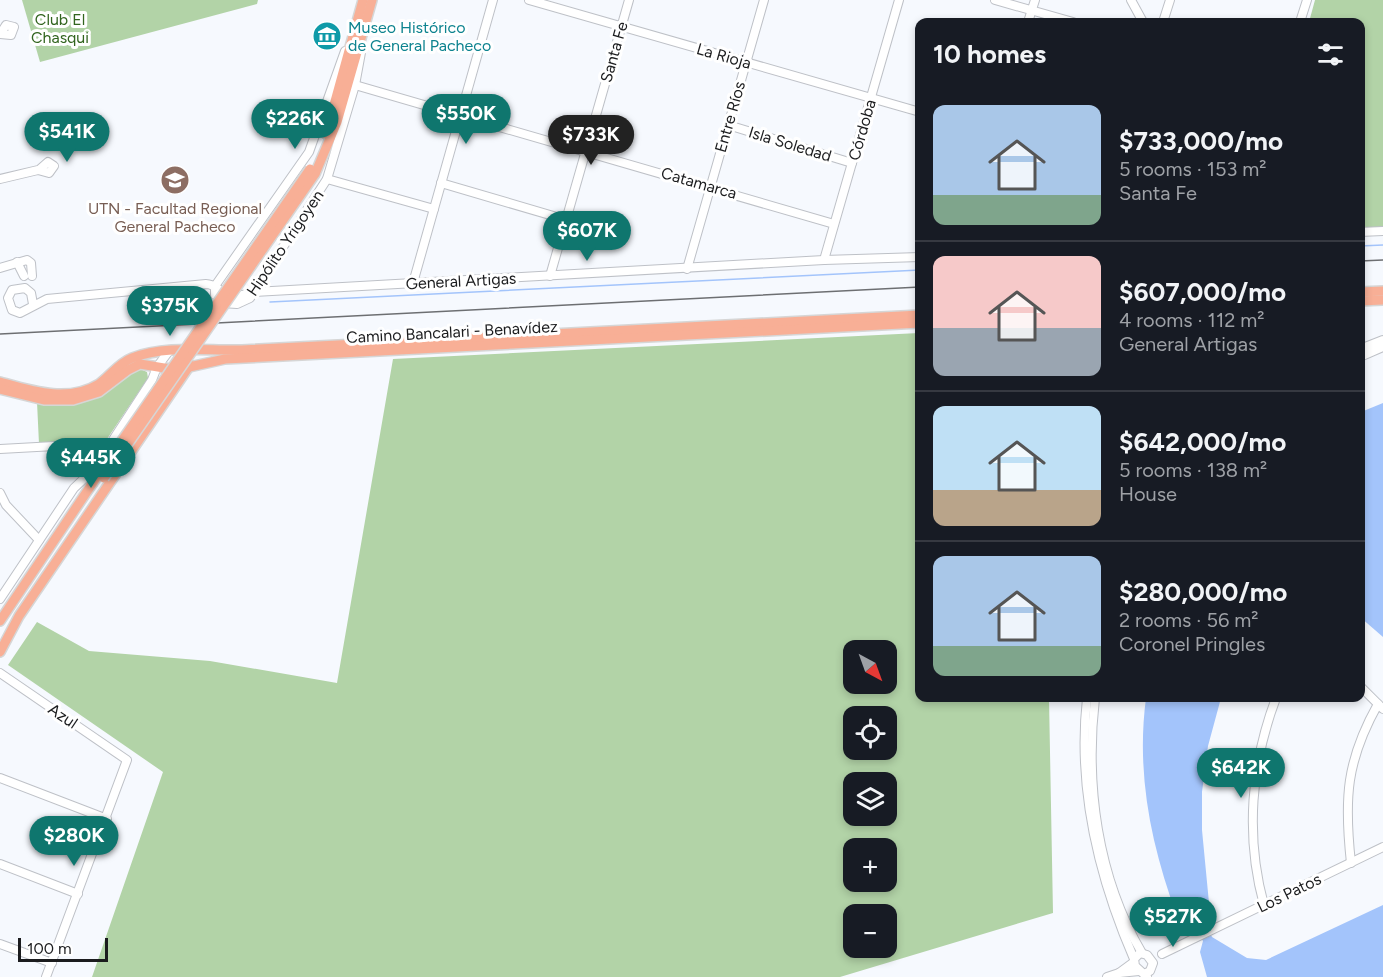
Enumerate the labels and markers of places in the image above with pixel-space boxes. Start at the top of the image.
place label: Museo Histórico de General Pacheco [348,18,491,55]
museum icon: Museo Histórico de General Pacheco [311,20,343,52]
pin: $550K [424,94,508,145]
pin: $226K [253,99,337,150]
pin: $541K [25,112,109,163]
pin: $733K [549,115,633,166]
school or university icon: UTN - Facultad Regional General Pacheco [159,164,191,196]
place label: UTN - Facultad Regional General Pacheco [88,199,262,236]
pin: $607K [545,211,629,262]
pin: $375K [128,286,212,337]
pin: $445K [49,438,133,489]
pin: $642K [1199,748,1283,799]
pin: $280K [32,816,116,867]
pin: $527K [1131,897,1215,948]

